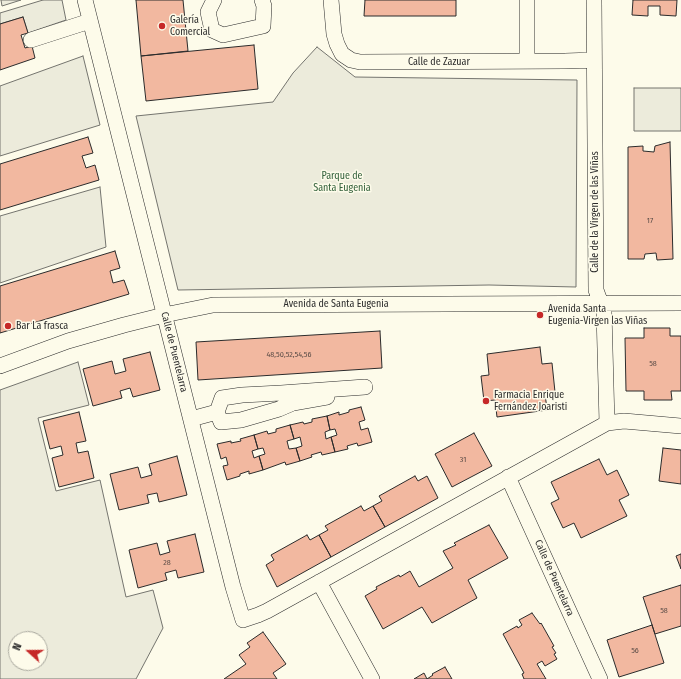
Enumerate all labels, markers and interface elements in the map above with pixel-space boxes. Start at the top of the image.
place label: Galería Comercial [170,14,210,38]
marker: Galería Comercial [157,21,167,31]
street label: Calle de Zazuar [408,56,470,68]
street label: Calle de la Virgen de las Viñas [589,151,601,273]
park label: Parque de Santa Eugenia [313,170,371,194]
house number: 17 [647,216,653,226]
street label: Avenida de Santa Eugenia [283,298,389,310]
place label: Avenida Santa Eugenia-Virgen las Viñas [548,303,647,326]
marker: Avenida Santa Eugenia-Virgen las Viñas [535,310,545,320]
street label: Calle de Puentelarra [158,311,190,393]
place label: Bar La frasca [16,320,68,332]
marker: Bar La frasca [3,321,13,331]
house number: 48,50,52,54,56 [266,350,312,360]
house number: 58 [649,359,657,369]
place label: Farmacia Enrique Fernández Joaristi [494,389,567,412]
marker: Farmacia Enrique Fernández Joaristi [481,396,491,406]
house number: 31 [460,455,466,465]
street label: Calle de Puentelarra [532,538,576,618]
house number: 28 [163,558,171,568]
house number: 58 [660,606,668,616]
north arrow [8,631,48,671]
text: N [10,641,25,652]
house number: 56 [631,646,639,656]

